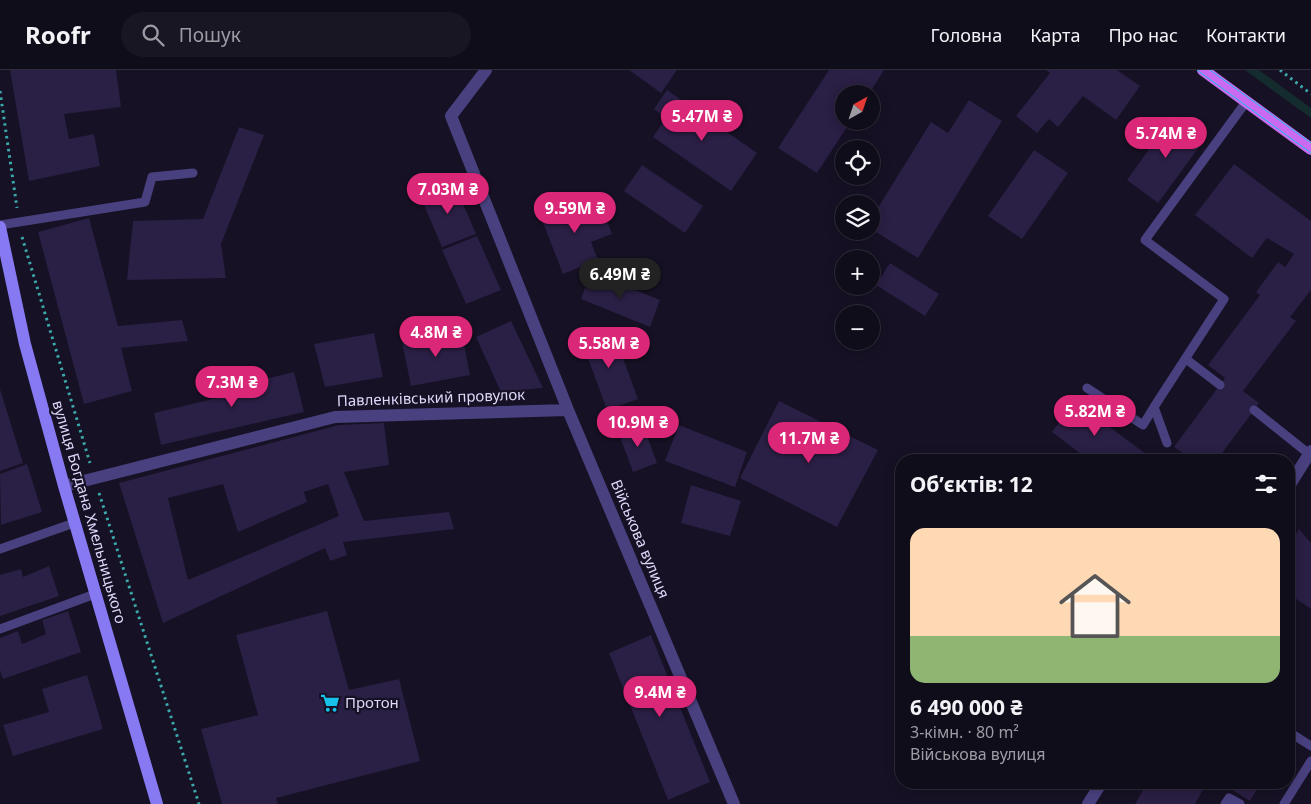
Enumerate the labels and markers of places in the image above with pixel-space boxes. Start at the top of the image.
pin: 5.47M ₴ [656,100,748,142]
pin: 5.74M ₴ [1120,116,1212,159]
pin: 7.03M ₴ [402,172,494,215]
pin: 9.59M ₴ [529,191,621,234]
pin: 6.49M ₴ [574,258,666,300]
pin: 4.8M ₴ [395,316,477,358]
pin: 5.58M ₴ [563,326,655,369]
pin: 7.3M ₴ [191,366,273,408]
pin: 5.82M ₴ [1049,394,1141,437]
pin: 10.9M ₴ [592,406,684,448]
pin: 11.7M ₴ [763,422,855,464]
pin: 9.4M ₴ [619,676,701,718]
supermarket icon: Протон [319,692,341,714]
place label: Протон [345,692,399,712]

